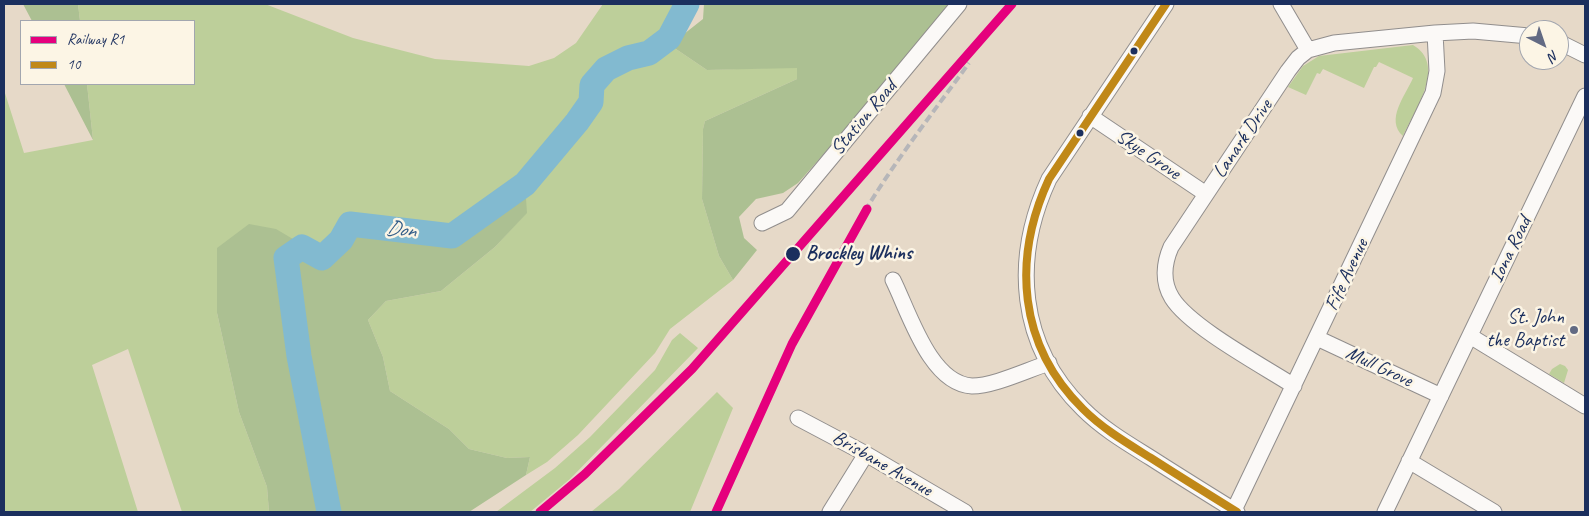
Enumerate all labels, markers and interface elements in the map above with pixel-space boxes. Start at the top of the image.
legend [20,20,195,85]
north arrow [1519,20,1569,70]
text: Railway R1 [67,30,124,49]
unlabelled marker [1129,46,1139,56]
text: N [1545,47,1562,65]
text: 10 [67,55,81,74]
street label: Station Road [826,76,902,160]
street label: Lanark Drive [1208,95,1278,183]
street label: Skye Grove [1111,125,1185,185]
unlabelled marker [1075,128,1085,138]
street label: Iona Road [1485,213,1537,287]
water label: Don [385,216,417,244]
street label: Fife Avenue [1320,235,1374,315]
place label: Brockley Whins [806,242,912,266]
marker: Brockley Whins [784,245,802,263]
place label: St. John the Baptist [1486,306,1564,353]
marker: St. John the Baptist [1568,324,1580,336]
street label: Mull Grove [1342,341,1416,393]
street label: Brisbane Avenue [828,426,936,502]

